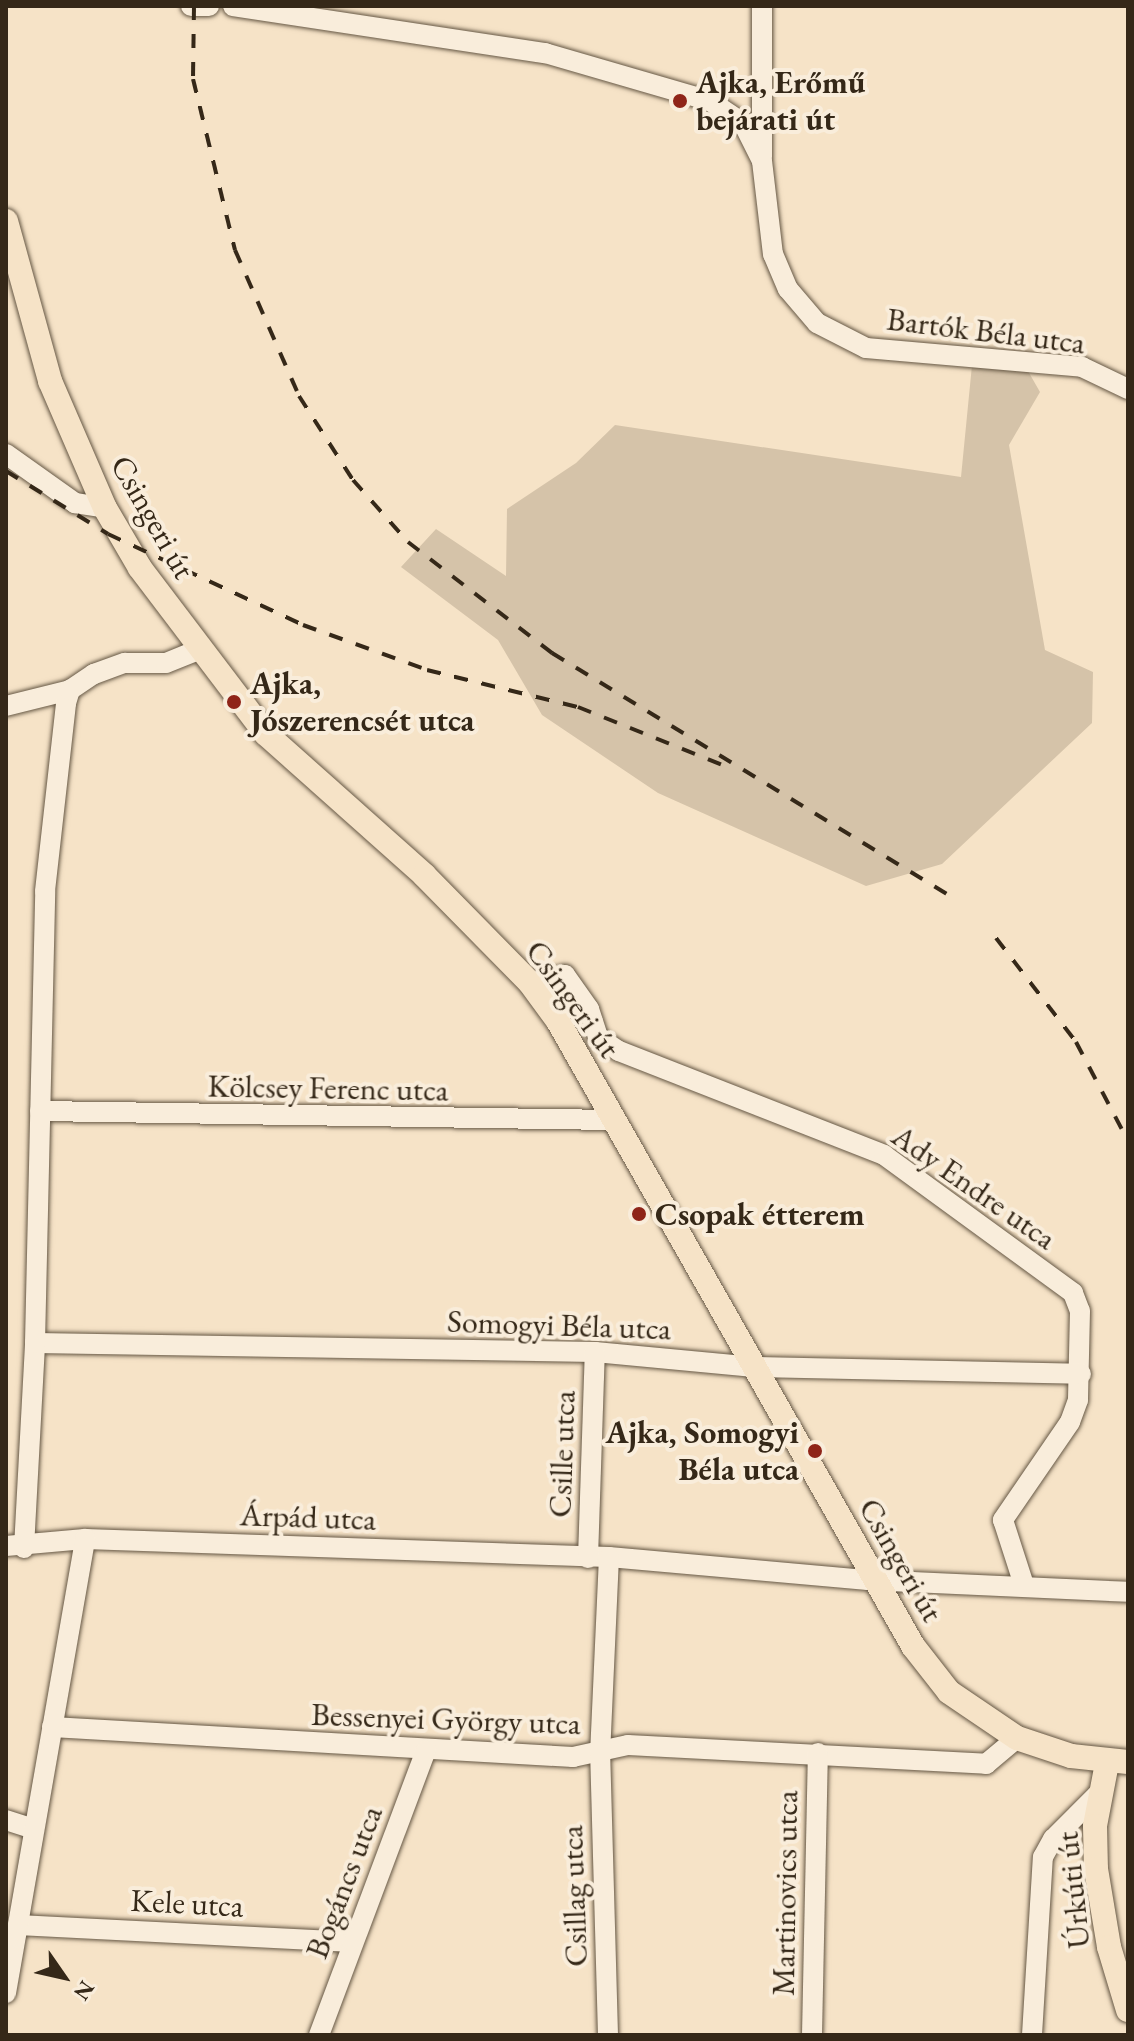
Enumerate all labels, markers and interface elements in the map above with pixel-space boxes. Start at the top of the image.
place label: Ajka, Erőmű bejárati út [696,64,865,139]
marker: Ajka, Erőmű bejárati út [671,92,689,110]
street label: Bartók Béla utca [885,300,1087,362]
street label: Csingeri út [102,448,204,586]
place label: Ajka, Jószerencsét utca [250,665,475,740]
marker: Ajka, Jószerencsét utca [225,693,243,711]
street label: Csingeri út [517,933,629,1065]
street label: Kölcsey Ferenc utca [207,1067,449,1109]
street label: Ady Endre utca [884,1116,1064,1258]
place label: Csopak étterem [655,1195,865,1233]
marker: Csopak étterem [630,1205,648,1223]
street label: Somogyi Béla utca [446,1302,672,1348]
street label: Csille utca [541,1390,583,1518]
place label: Ajka, Somogyi Béla utca [605,1414,799,1489]
marker: Ajka, Somogyi Béla utca [806,1442,824,1460]
street label: Csingeri út [850,1491,952,1629]
street label: Árpád utca [239,1495,377,1539]
street label: Bessenyei György utca [311,1695,581,1743]
street label: Martinovics utca [764,1790,806,1996]
street label: Bogáncs utca [297,1800,391,1964]
street label: Csillag utca [552,1825,596,1967]
street label: Úrkúti út [1048,1830,1098,1950]
street label: Kele utca [130,1881,244,1925]
north arrow [24,1937,104,2017]
text: N [67,1975,101,2006]

